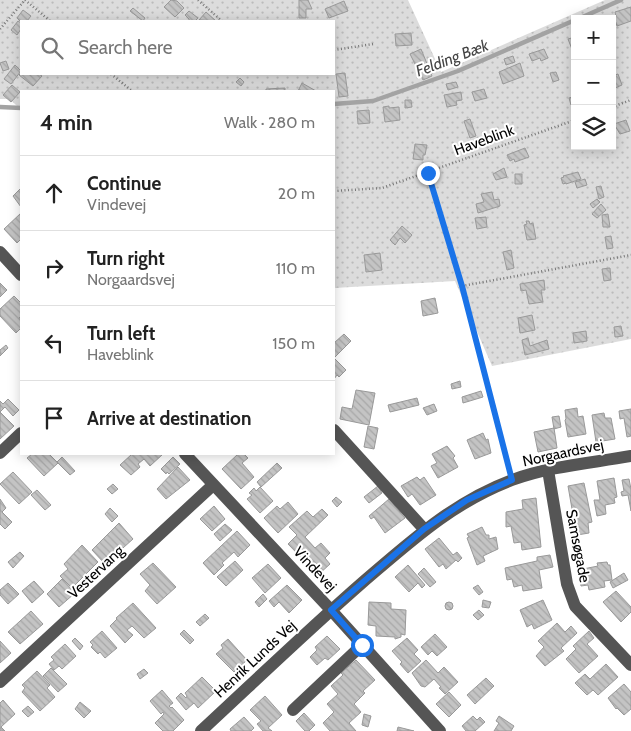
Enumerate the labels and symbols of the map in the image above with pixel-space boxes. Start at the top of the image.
water label: Felding Bæk [413,35,492,81]
street label: Haveblink [452,121,517,159]
route end [417,162,440,185]
street label: Norgaardsvej [521,436,605,470]
street label: Samsøgade [562,508,594,584]
street label: Vestervang [64,541,128,602]
street label: Vindevej [290,543,340,595]
street label: Henrik Lunds Vej [210,617,300,701]
route start [351,634,374,657]

